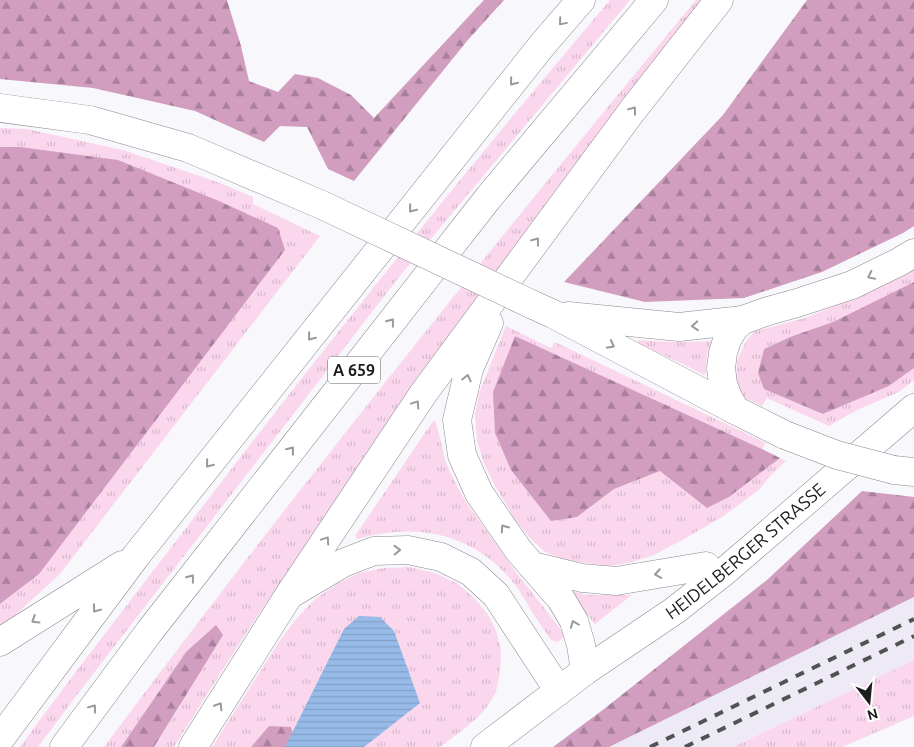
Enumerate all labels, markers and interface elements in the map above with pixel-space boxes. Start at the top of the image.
one-way arrow [560,16,568,25]
one-way arrow [511,76,519,85]
one-way arrow [627,106,636,116]
one-way arrow [408,204,417,213]
one-way arrow [530,237,539,247]
one-way arrow [867,270,876,280]
one-way arrow [385,318,394,328]
one-way arrow [690,320,698,331]
one-way arrow [307,331,316,340]
one-way arrow [606,339,615,349]
road number: A 659 [328,356,380,384]
one-way arrow [461,374,472,383]
one-way arrow [410,401,419,410]
one-way arrow [285,446,294,456]
one-way arrow [206,458,215,467]
street label: HEIDELBERGER STRASSE [661,478,829,623]
one-way arrow [501,524,510,534]
one-way arrow [320,536,329,545]
one-way arrow [393,545,401,556]
one-way arrow [654,568,662,579]
one-way arrow [185,574,194,584]
one-way arrow [93,603,102,613]
one-way arrow [32,613,41,623]
one-way arrow [570,620,581,629]
north arrow [844,677,894,727]
one-way arrow [213,702,222,711]
one-way arrow [87,704,96,714]
text: N [865,705,880,724]

